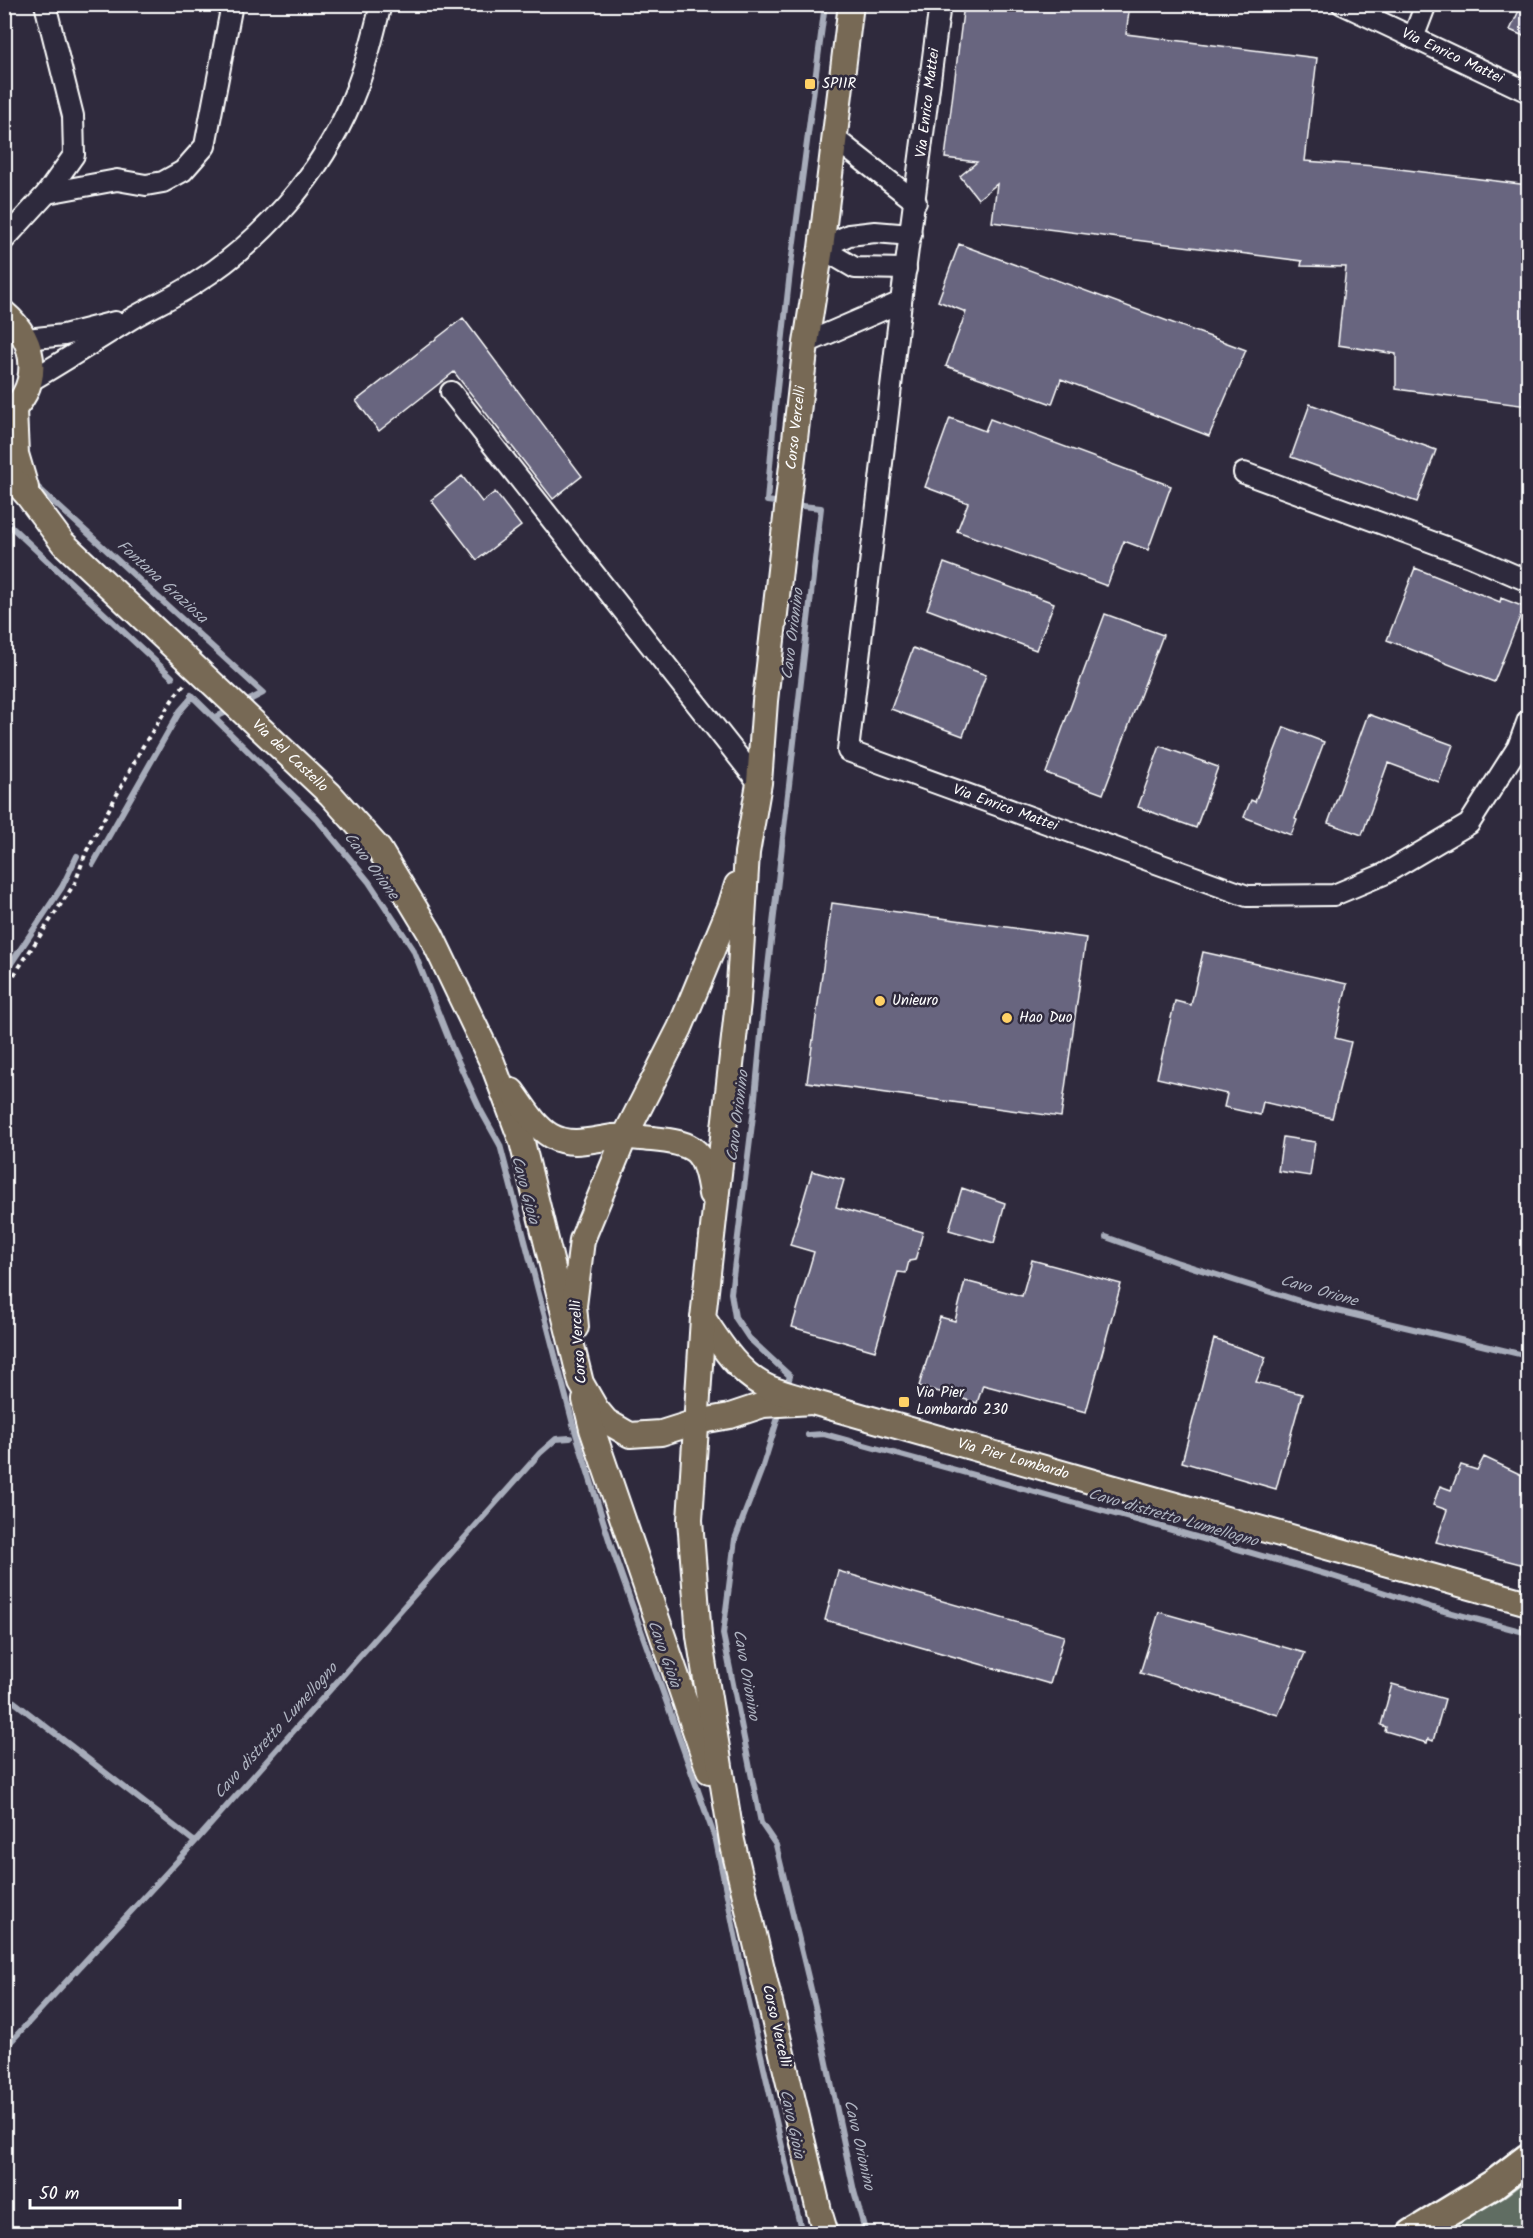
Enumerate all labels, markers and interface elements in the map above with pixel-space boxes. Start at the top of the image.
street label: Via Enrico Mattei [1397,22,1509,91]
street label: Via Enrico Mattei [909,45,947,159]
place label: SP11R [822,72,857,96]
marker: SP11R [803,77,817,91]
street label: Corso Vercelli [780,383,813,471]
water label: Fontana Graziosa [111,534,214,631]
water label: Cavo Orionino [775,585,811,681]
street label: Via del Castello [246,714,334,799]
street label: Via Enrico Mattei [949,778,1063,839]
water label: Cavo Orione [337,827,406,907]
place label: Unieuro [892,989,938,1013]
marker: Unieuro [873,994,887,1008]
place label: Hao Duo [1019,1006,1073,1030]
marker: Hao Duo [1000,1011,1014,1025]
water label: Cavo Orionino [720,1067,756,1163]
water label: Cavo Gioia [504,1153,546,1228]
water label: Cavo Orione [1277,1268,1362,1314]
street label: Corso Vercelli [564,1298,594,1385]
place label: Via Pier Lombardo 230 [916,1381,1008,1422]
marker: Via Pier Lombardo 230 [897,1395,911,1409]
street label: Via Pier Lombardo [955,1432,1072,1487]
water label: Cavo distretto Lumellogno [1085,1482,1263,1555]
water label: Cavo Gioia [640,1617,688,1692]
water label: Cavo Orionino [726,1628,767,1724]
water label: Cavo distretto Lumellogno [208,1656,345,1805]
street label: Corso Vercelli [755,1982,797,2071]
water label: Cavo Gioia [773,2087,812,2162]
water label: Cavo Orionino [836,2097,882,2194]
scale bar [30,2172,180,2210]
text: 50 m [39,2180,79,2209]

